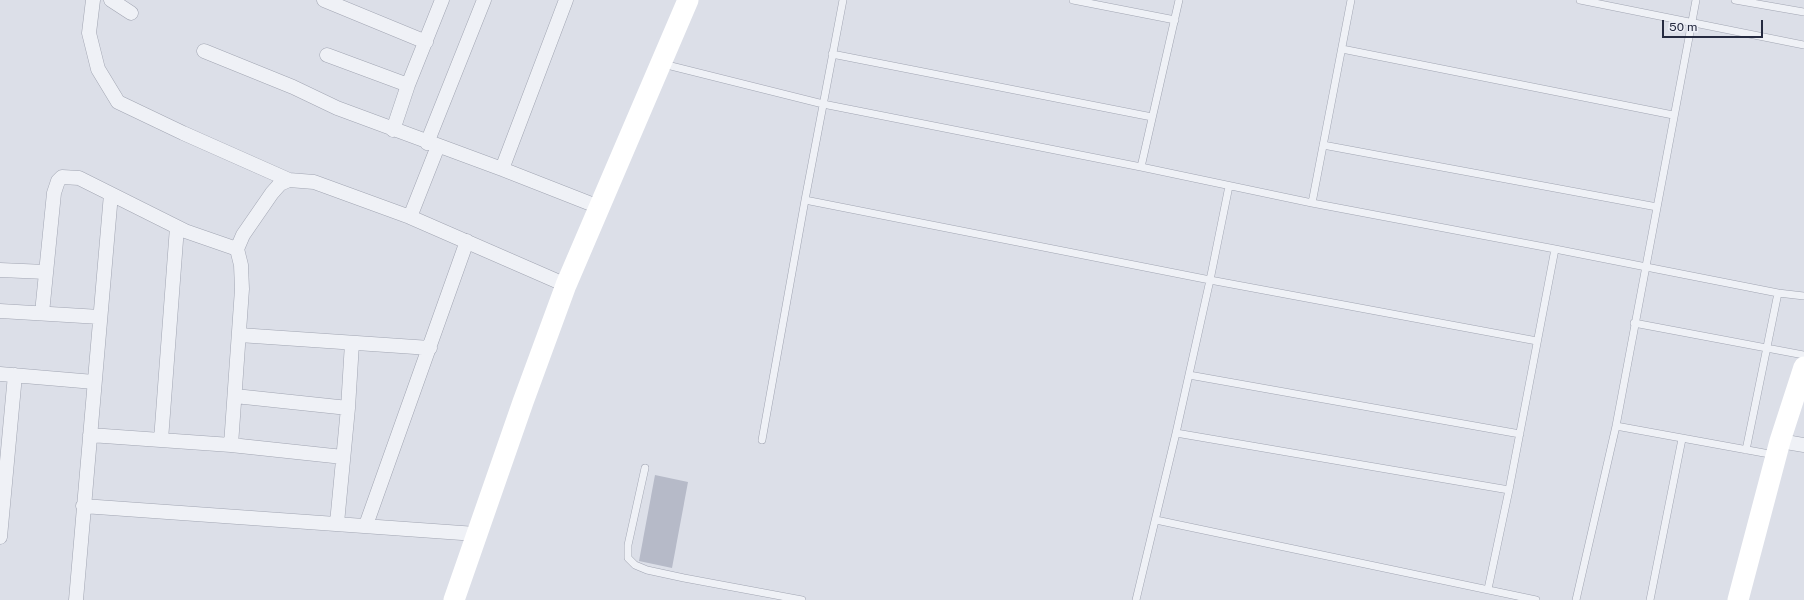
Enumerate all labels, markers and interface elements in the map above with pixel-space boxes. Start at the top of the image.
scale bar [1664,12,1765,38]
text: 50 m [1669,20,1697,34]

